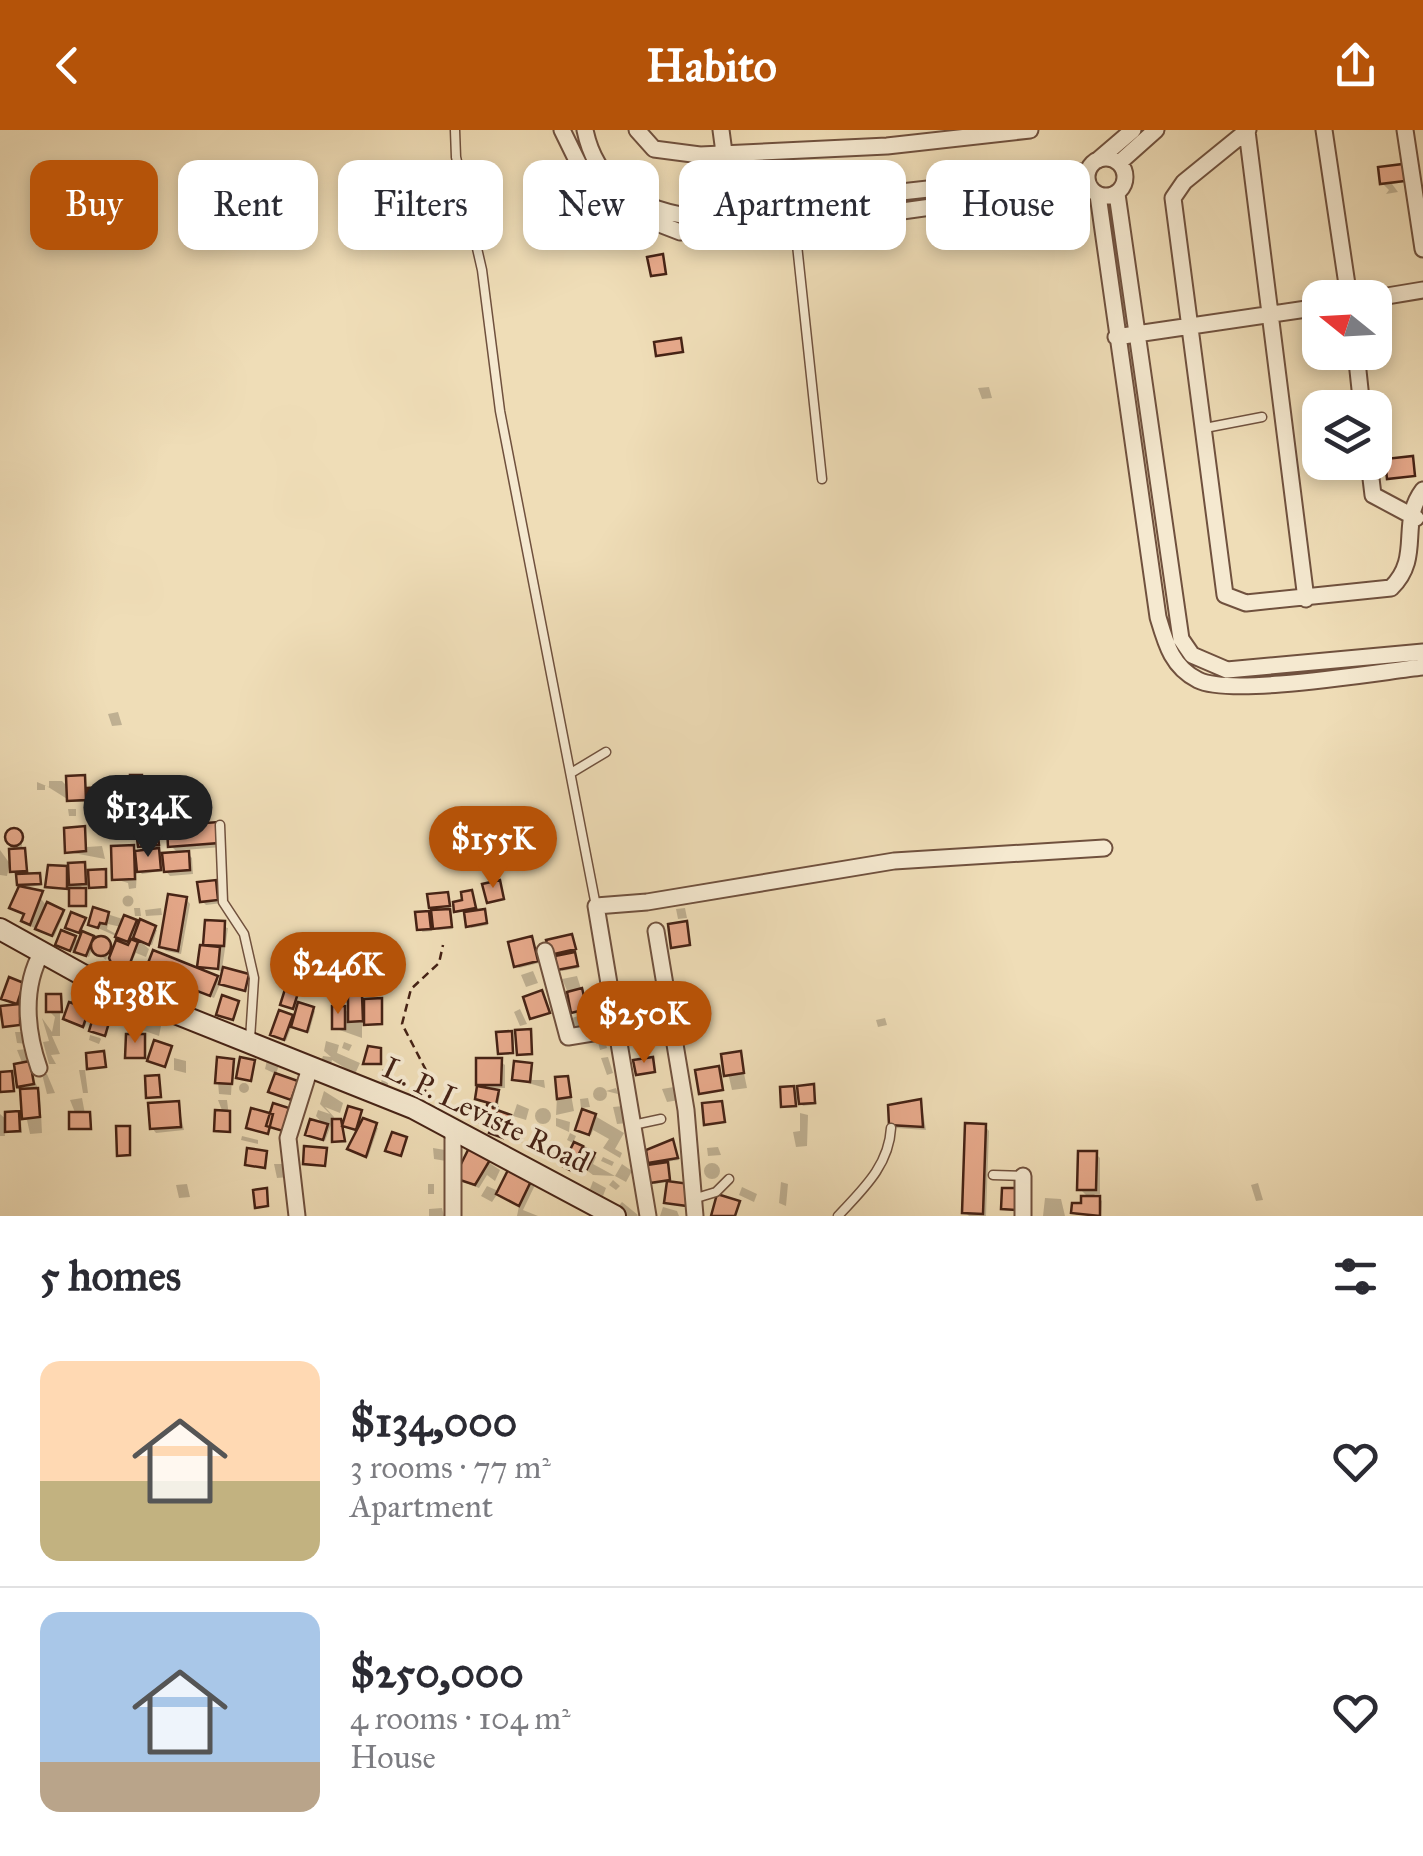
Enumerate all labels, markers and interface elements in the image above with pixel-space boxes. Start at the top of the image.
icon: back [40,38,95,93]
text: Habito [646,38,777,93]
icon: share [1328,38,1383,93]
chip: Buy [30,160,158,250]
chip: Rent [178,160,318,250]
chip: Filters [338,160,503,250]
chip: New [523,160,659,250]
chip: Apartment [679,160,906,250]
chip: House [926,160,1090,250]
north arrow [1302,280,1392,370]
map controls [1302,280,1392,480]
button: layers [1302,390,1392,480]
pin: $134K [78,775,218,860]
text: $134K [105,788,191,827]
pin: $155K [423,806,563,891]
text: $155K [451,819,535,858]
pin: $246K [268,932,408,1017]
text: $246K [292,945,384,984]
pin: $138K [65,961,205,1046]
text: $138K [93,974,177,1013]
pin: $250K [574,981,714,1066]
text: $250K [599,994,689,1033]
street label: L. P. Leviste Road [377,1049,595,1181]
icon: filters [1328,1249,1383,1304]
text: 5 homes [40,1250,181,1302]
text: $134,000 [350,1396,517,1448]
icon: home [120,1401,240,1521]
icon: heart [1328,1434,1383,1489]
text: 3 rooms · 77 m² [350,1448,551,1487]
text: Apartment [350,1487,493,1526]
text: $250,000 [350,1647,524,1699]
icon: home [120,1652,240,1772]
icon: heart [1328,1685,1383,1740]
text: 4 rooms · 104 m² [350,1699,571,1738]
text: House [350,1738,436,1777]

